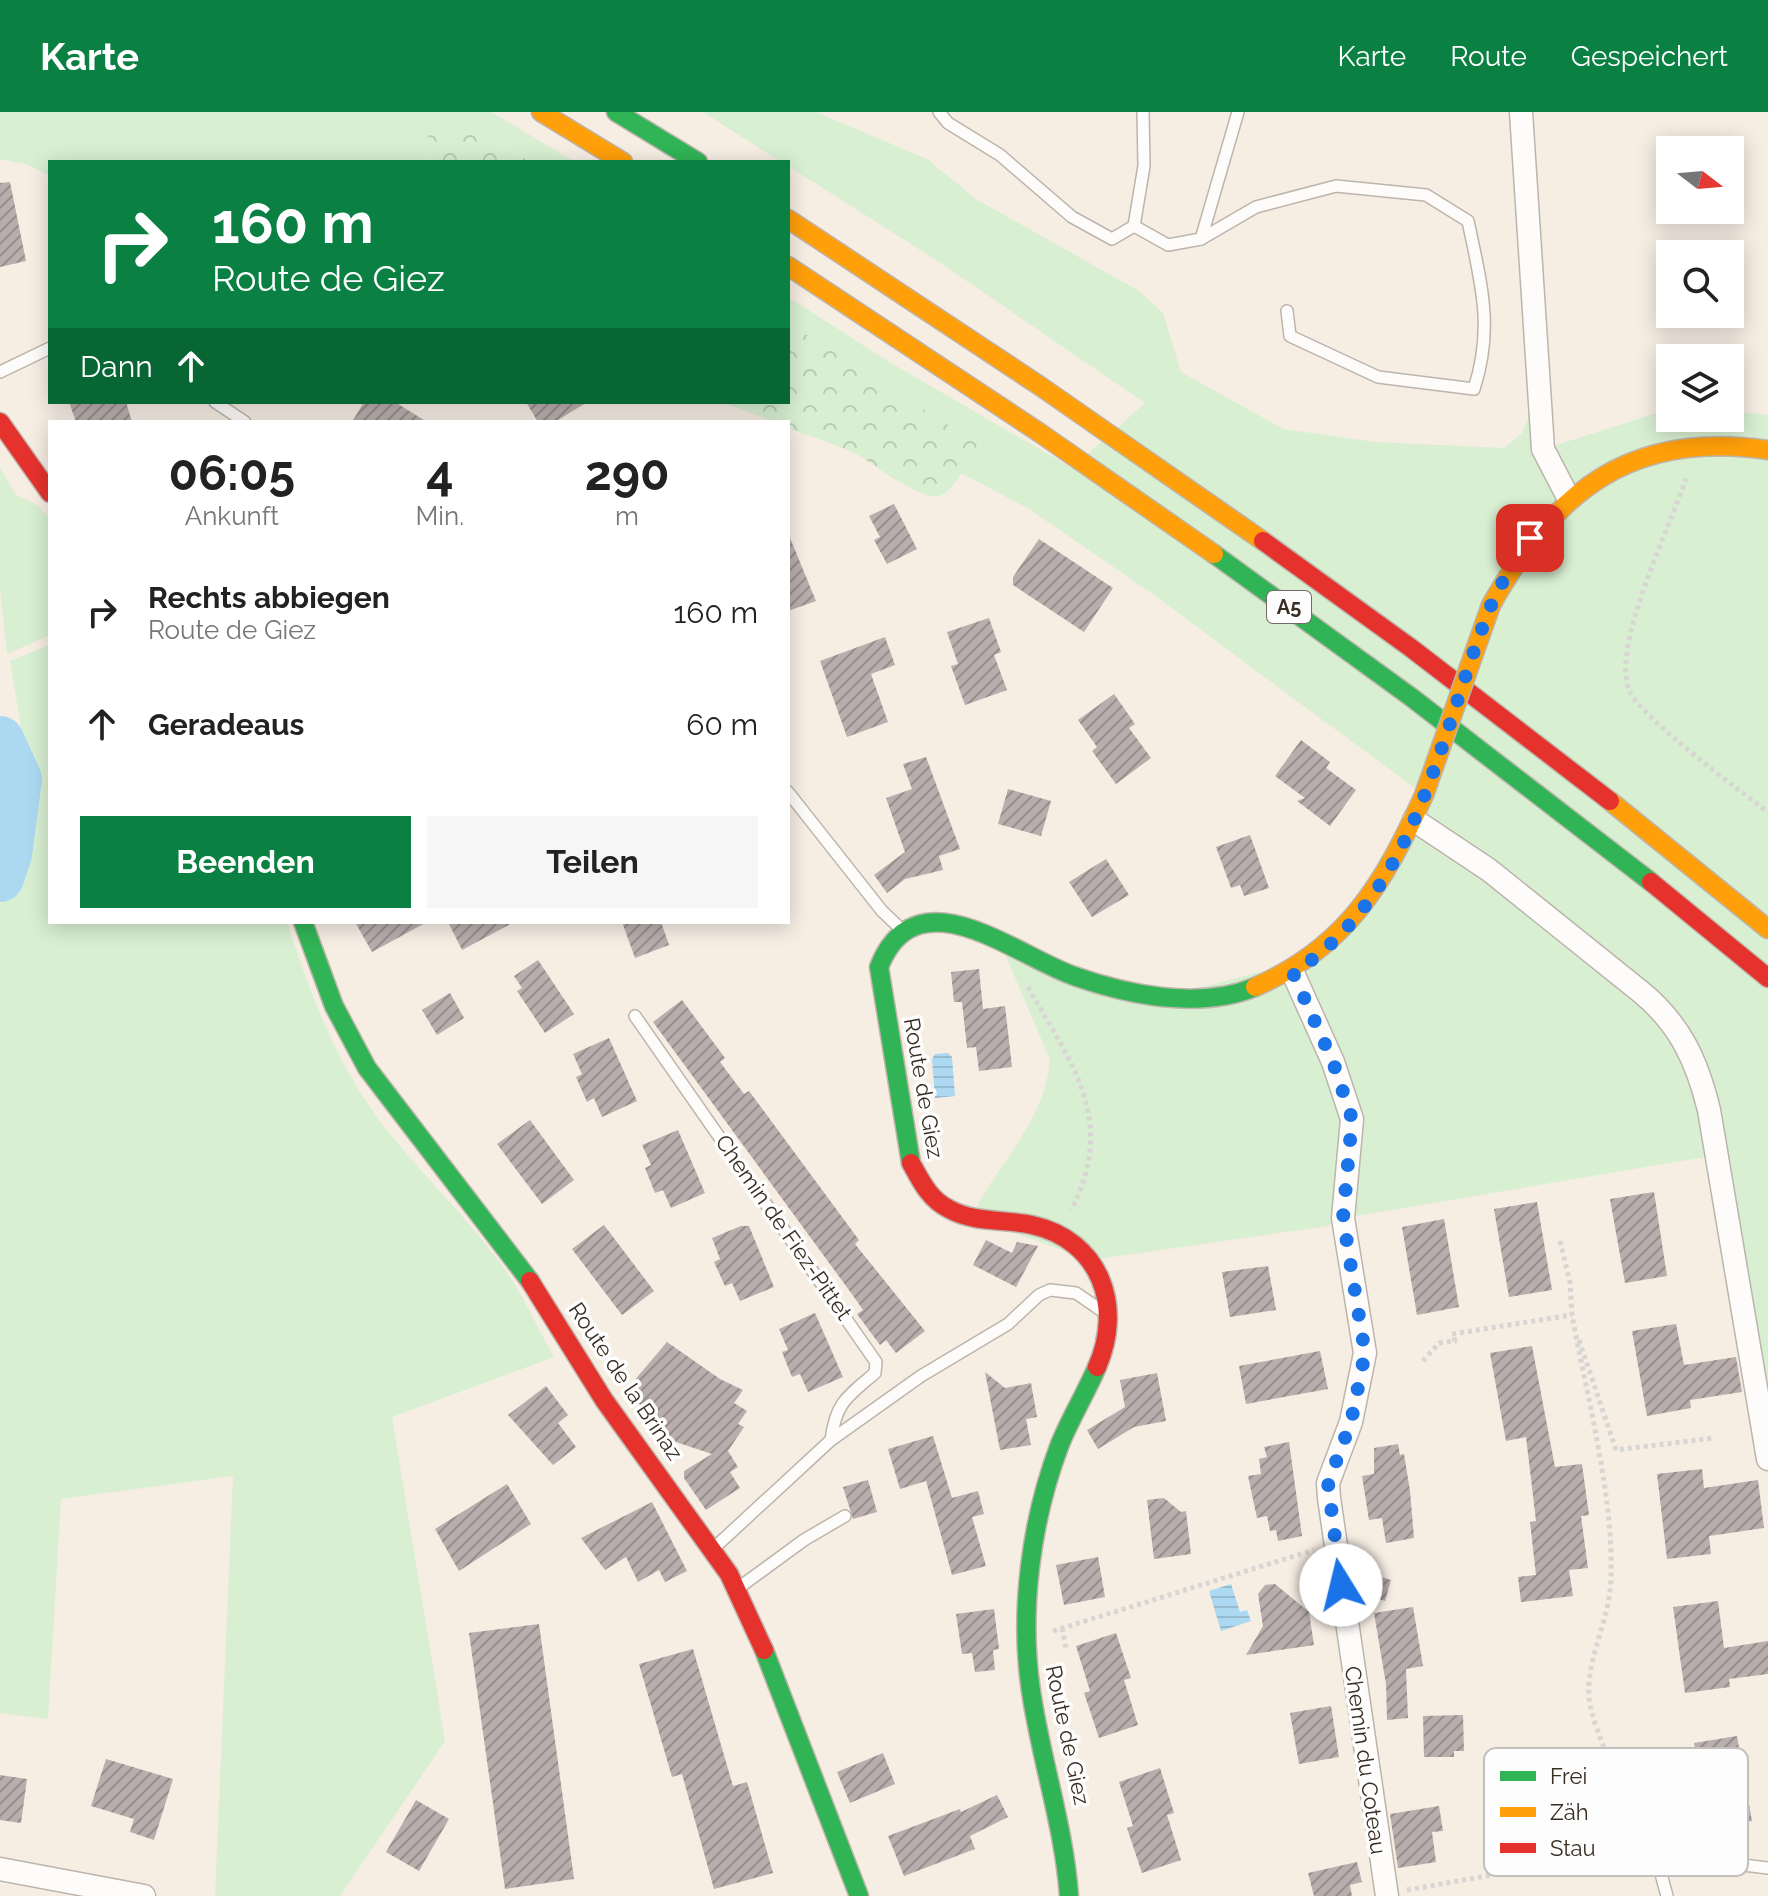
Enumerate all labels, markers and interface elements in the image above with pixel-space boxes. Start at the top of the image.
text: Karte [40,34,139,79]
text: Karte [1337,40,1406,73]
text: Route [1450,40,1527,73]
text: Gespeichert [1571,40,1728,73]
north arrow [1656,136,1744,224]
map controls [1656,136,1744,432]
text: 160 m [212,190,374,256]
icon: right [80,192,184,296]
button: search [1656,240,1744,328]
text: Route de Giez [212,257,445,299]
icon: ahead [169,344,213,388]
button: layers [1656,344,1744,432]
text: Dann [80,349,153,384]
text: 06:05 [169,445,295,501]
text: 4 [426,445,454,501]
text: 290 [585,445,669,501]
text: Ankunft [185,501,279,531]
text: Min. [416,501,464,531]
text: m [615,501,639,531]
pin [1496,504,1564,572]
icon: arrive [1508,516,1552,560]
text: Rechts abbiegen [148,580,390,615]
icon: right [80,590,124,634]
road number: A5 [1267,591,1311,623]
text: 160 m [673,595,758,630]
text: Route de Giez [148,615,316,645]
icon: ahead [80,702,124,746]
text: Geradeaus [148,707,304,742]
text: 60 m [686,707,758,742]
button: Beenden [80,816,411,908]
button: Teilen [427,816,758,908]
street label: Route de Giez [899,1016,949,1160]
street label: Chemin de Fiez-Pittet [710,1129,858,1325]
street label: Route de la Brinaz [564,1297,688,1465]
position arrow [1299,1543,1383,1627]
street label: Route de Giez [1040,1663,1096,1807]
street label: Chemin du Coteau [1340,1664,1392,1856]
legend [1484,1748,1748,1876]
text: Frei [1550,1763,1587,1789]
text: Zäh [1550,1799,1589,1825]
text: Stau [1550,1835,1596,1861]

